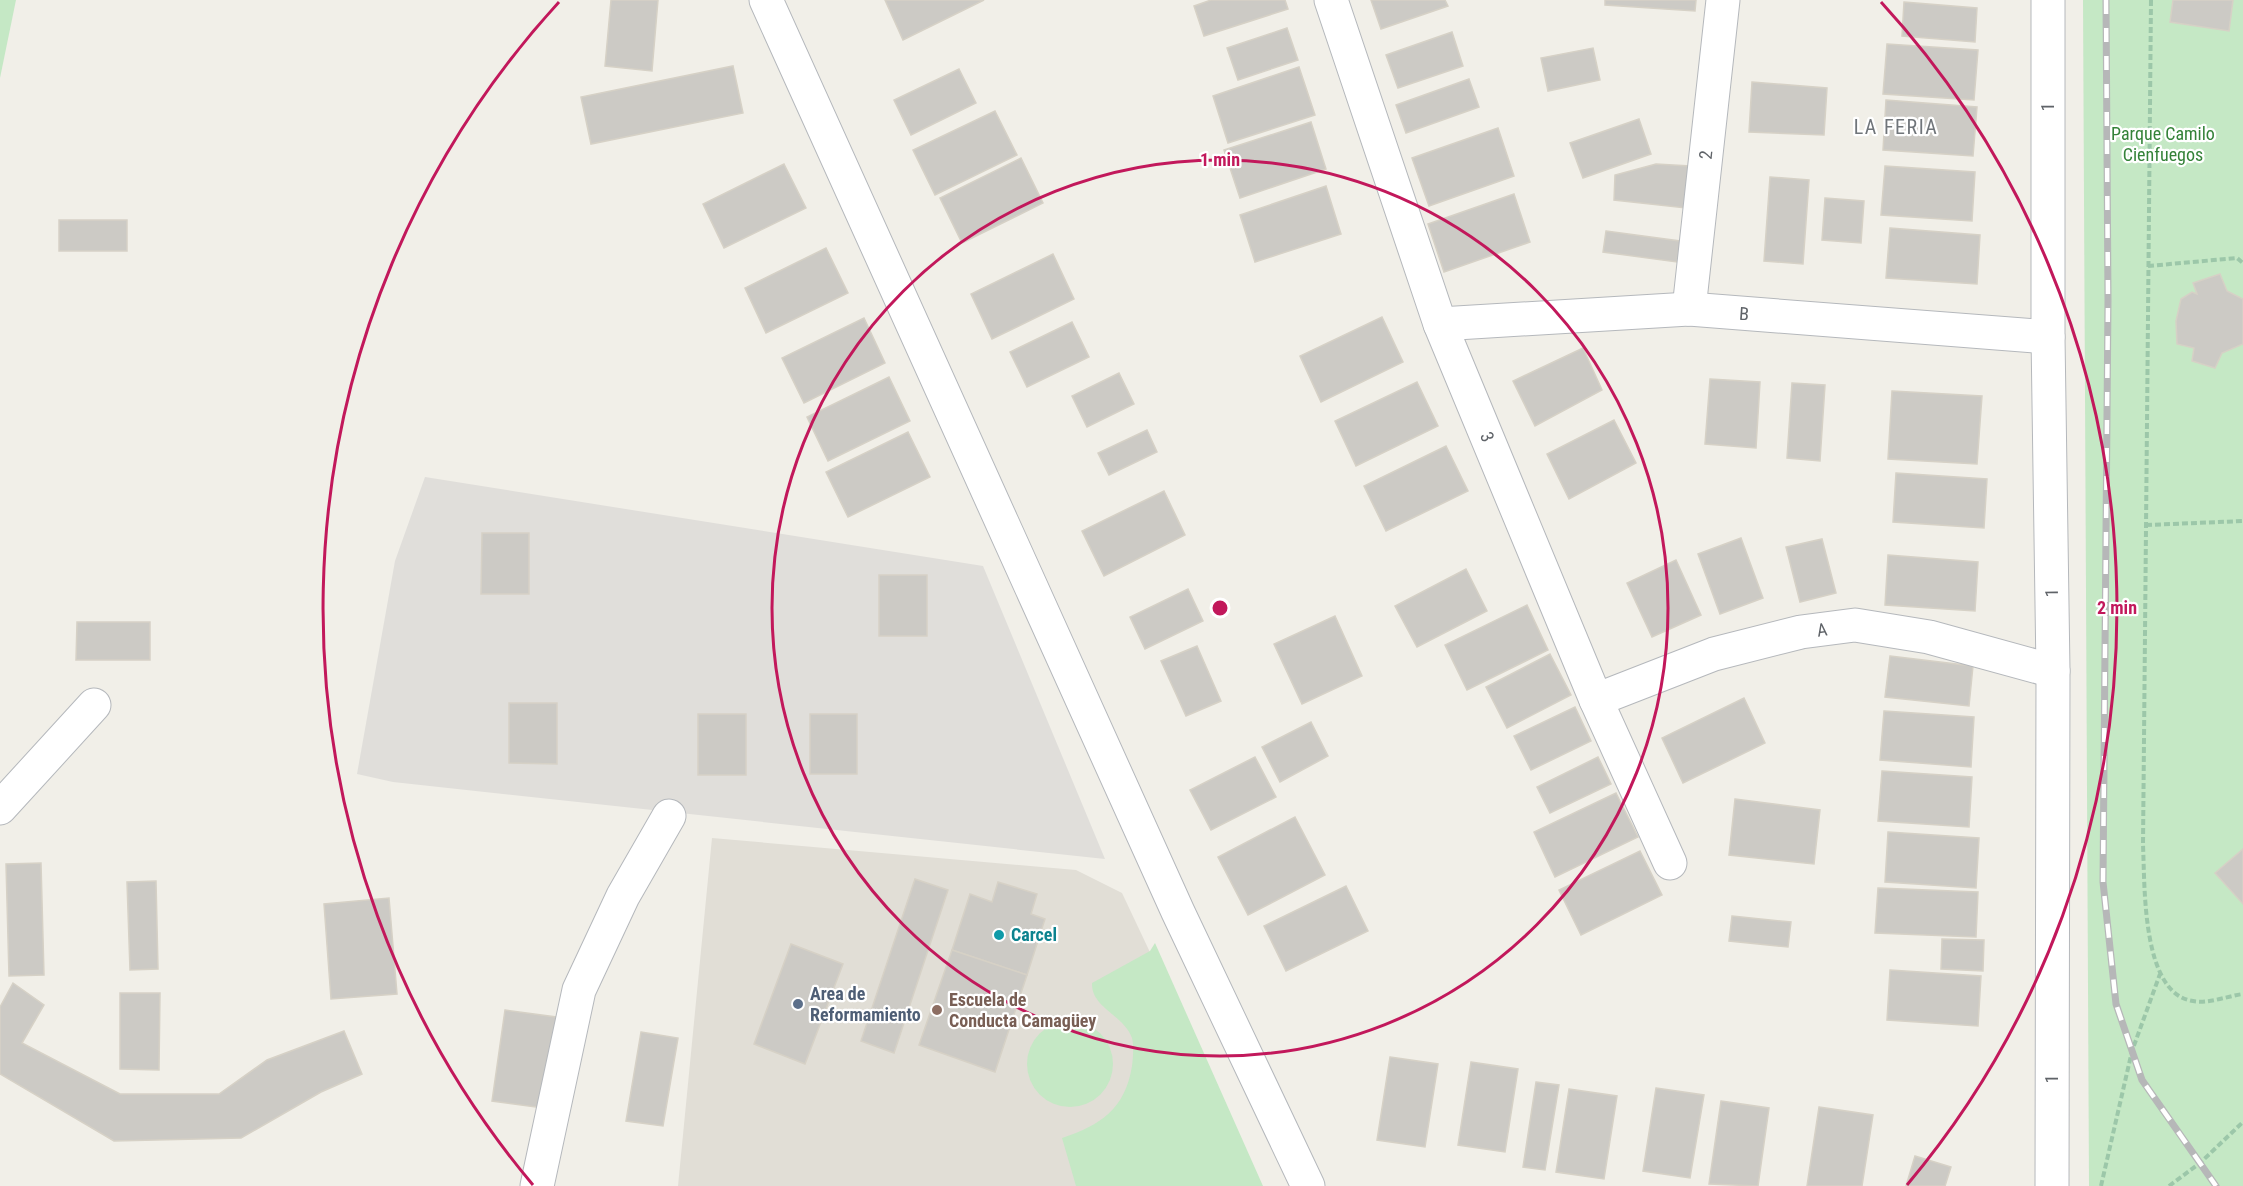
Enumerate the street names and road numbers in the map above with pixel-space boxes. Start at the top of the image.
street label: 1 [2037,103,2058,111]
street label: 2 [1695,149,1716,160]
street label: B [1738,303,1750,324]
street label: 3 [1476,429,1499,445]
street label: 1 [2041,588,2062,598]
street label: A [1815,618,1829,641]
street label: 1 [2041,1075,2062,1083]

